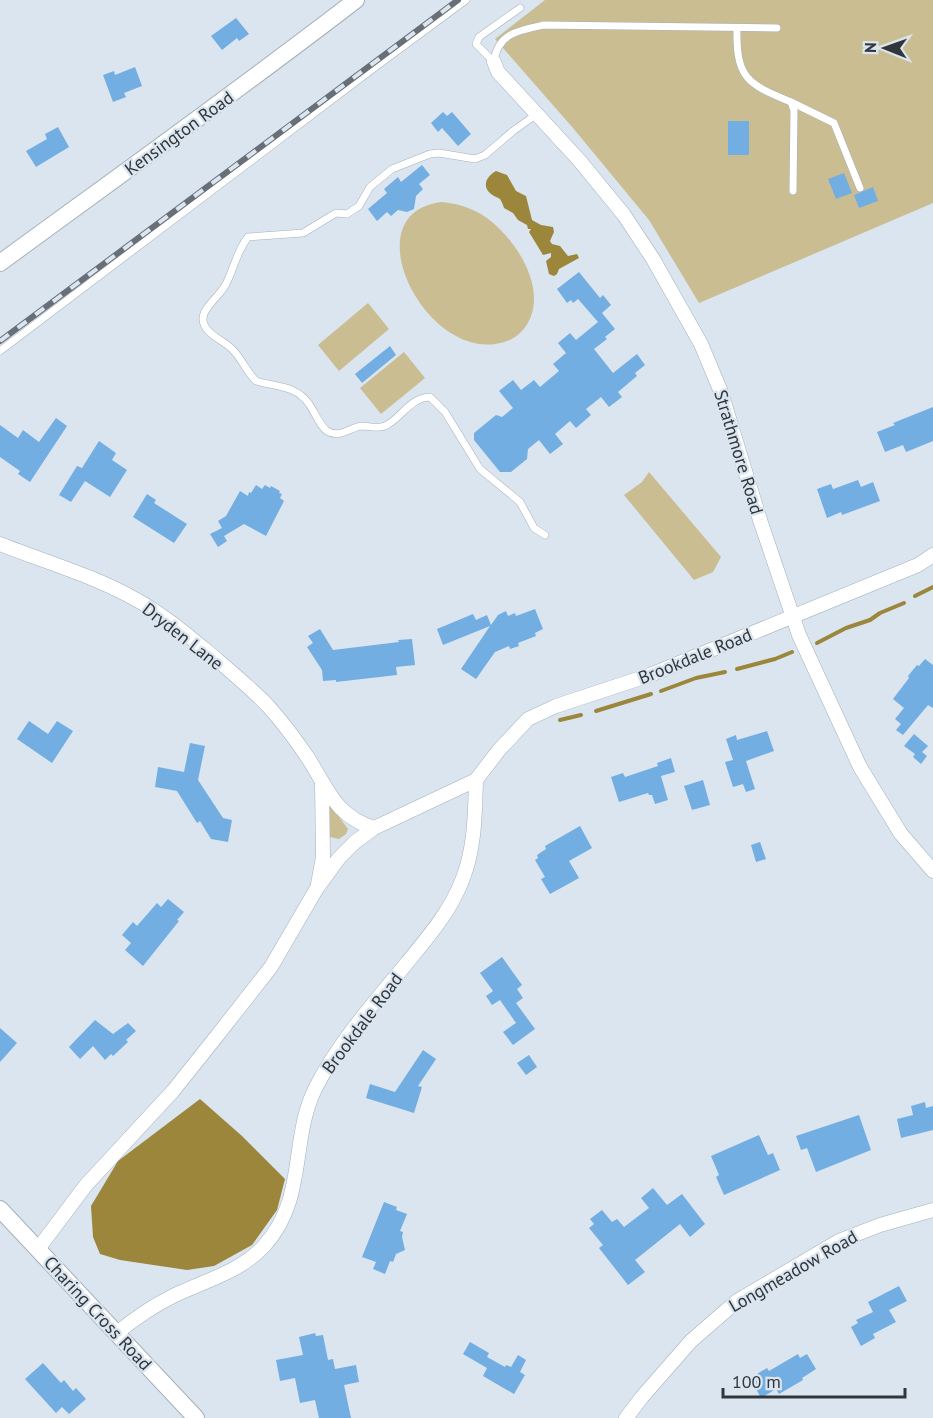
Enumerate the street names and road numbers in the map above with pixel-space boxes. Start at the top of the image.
street label: Kensington Road [120,86,238,180]
street label: Strathmore Road [709,387,769,517]
street label: Dryden Lane [138,597,228,675]
street label: Brookdale Road [635,623,755,689]
street label: Brookdale Road [317,968,407,1078]
street label: Longmeadow Road [724,1225,862,1317]
street label: Charing Cross Road [39,1251,157,1375]

